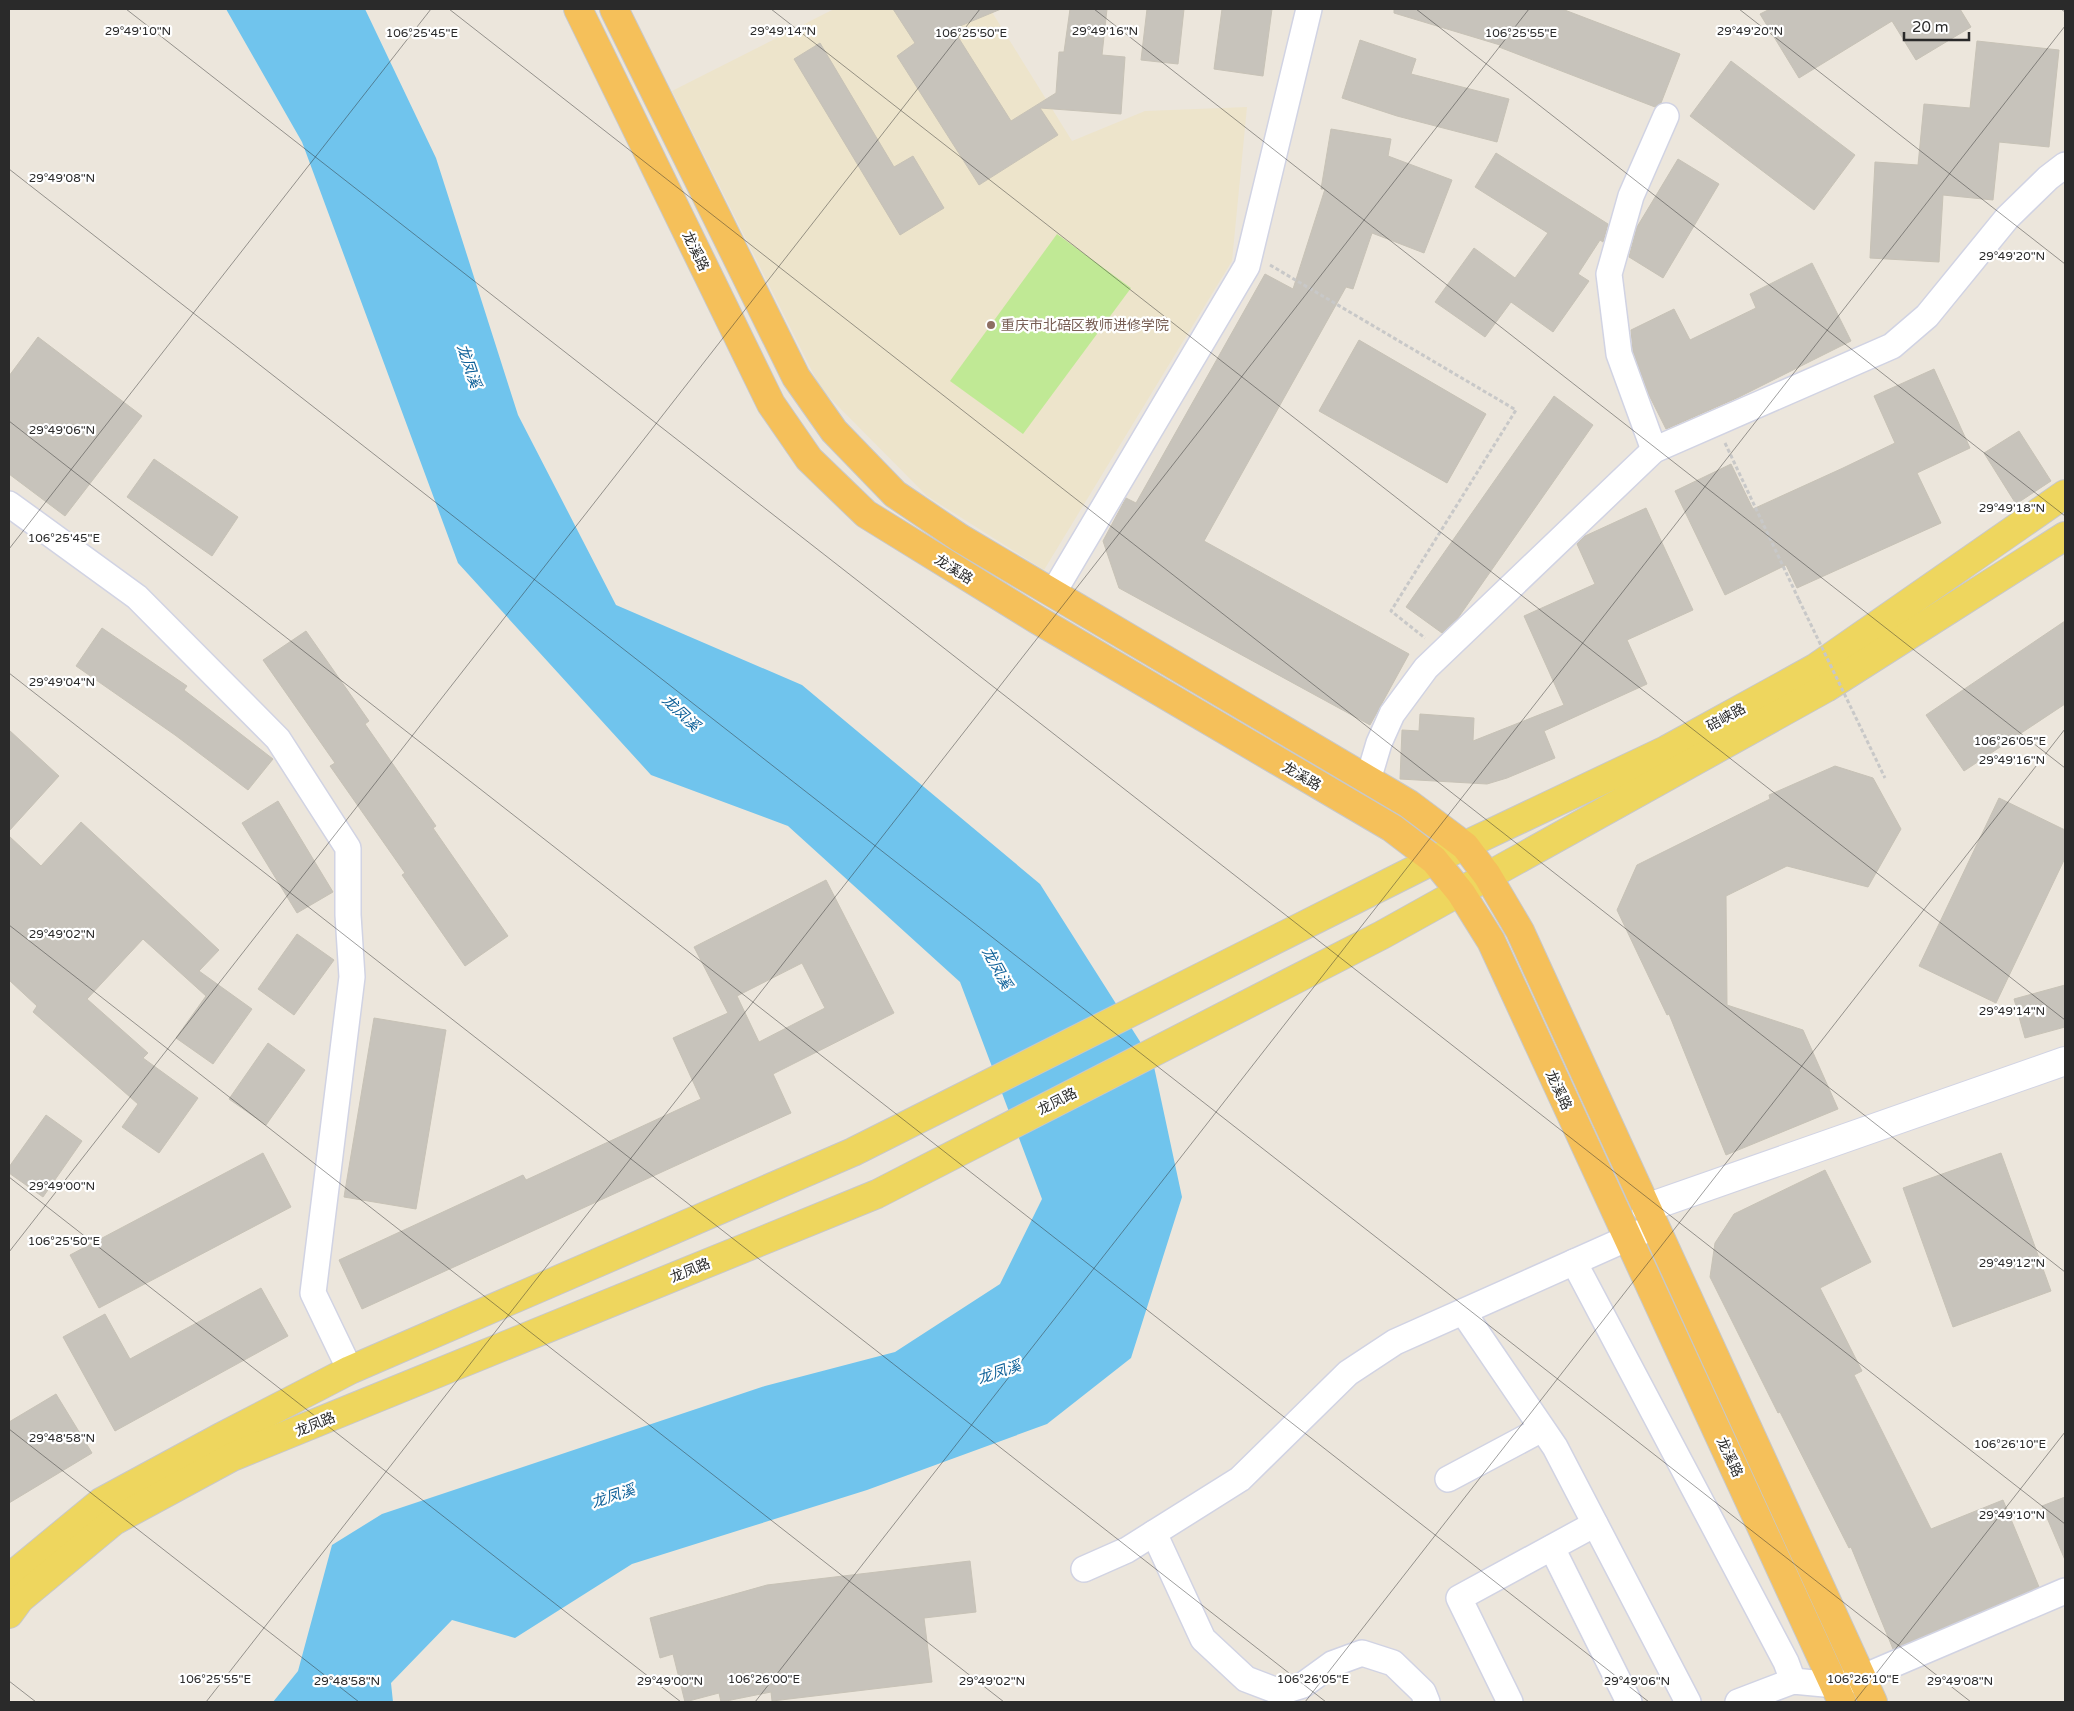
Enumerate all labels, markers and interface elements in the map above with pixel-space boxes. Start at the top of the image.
scale bar [1904,10,1969,42]
text: 20 m [1912,18,1949,36]
text: 29°49'10"N [105,24,171,38]
text: 29°49'14"N [750,24,816,38]
text: 29°49'16"N [1072,24,1138,38]
text: 29°49'20"N [1717,24,1783,38]
text: 106°25'45"E [386,26,459,40]
text: 106°25'50"E [935,26,1008,40]
text: 106°25'55"E [1485,26,1558,40]
text: 29°49'08"N [29,171,95,185]
street label: 龙溪路 [679,229,712,274]
text: 29°49'20"N [1979,249,2045,263]
place label: 重庆市北碚区教师进修学院 [1001,317,1169,334]
marker: 重庆市北碚区教师进修学院 [985,319,997,331]
water label: 龙凤溪 [453,342,485,392]
text: 29°49'06"N [29,423,95,437]
text: 29°49'18"N [1979,501,2045,515]
text: 106°25'45"E [28,531,101,545]
street label: 龙溪路 [931,551,976,588]
text: 29°49'04"N [29,675,95,689]
water label: 龙凤溪 [658,691,705,736]
street label: 碚峡路 [1704,700,1749,735]
text: 106°26'05"E [1974,734,2047,748]
text: 29°49'16"N [1979,753,2045,767]
street label: 龙溪路 [1279,759,1324,794]
text: 29°49'02"N [29,927,95,941]
water label: 龙凤溪 [978,944,1017,994]
text: 29°49'14"N [1979,1004,2045,1018]
street label: 龙溪路 [1542,1068,1575,1113]
street label: 龙凤路 [1035,1084,1080,1119]
text: 29°49'00"N [29,1179,95,1193]
text: 106°25'50"E [28,1234,101,1248]
street label: 龙凤路 [668,1255,713,1286]
text: 29°49'12"N [1979,1256,2045,1270]
water label: 龙凤溪 [975,1356,1025,1388]
street label: 龙凤路 [293,1409,338,1440]
text: 29°48'58"N [29,1431,95,1445]
street label: 龙溪路 [1713,1435,1746,1480]
text: 106°26'10"E [1974,1437,2047,1451]
water label: 龙凤溪 [589,1480,639,1512]
text: 29°49'10"N [1979,1508,2045,1522]
text: 106°25'55"E [179,1672,252,1686]
text: 106°26'00"E [728,1672,801,1686]
text: 106°26'05"E [1277,1672,1350,1686]
text: 106°26'10"E [1827,1672,1900,1686]
text: 29°48'58"N [314,1674,380,1688]
text: 29°49'00"N [637,1674,703,1688]
text: 29°49'02"N [959,1674,1025,1688]
text: 29°49'06"N [1604,1674,1670,1688]
text: 29°49'08"N [1927,1674,1993,1688]

